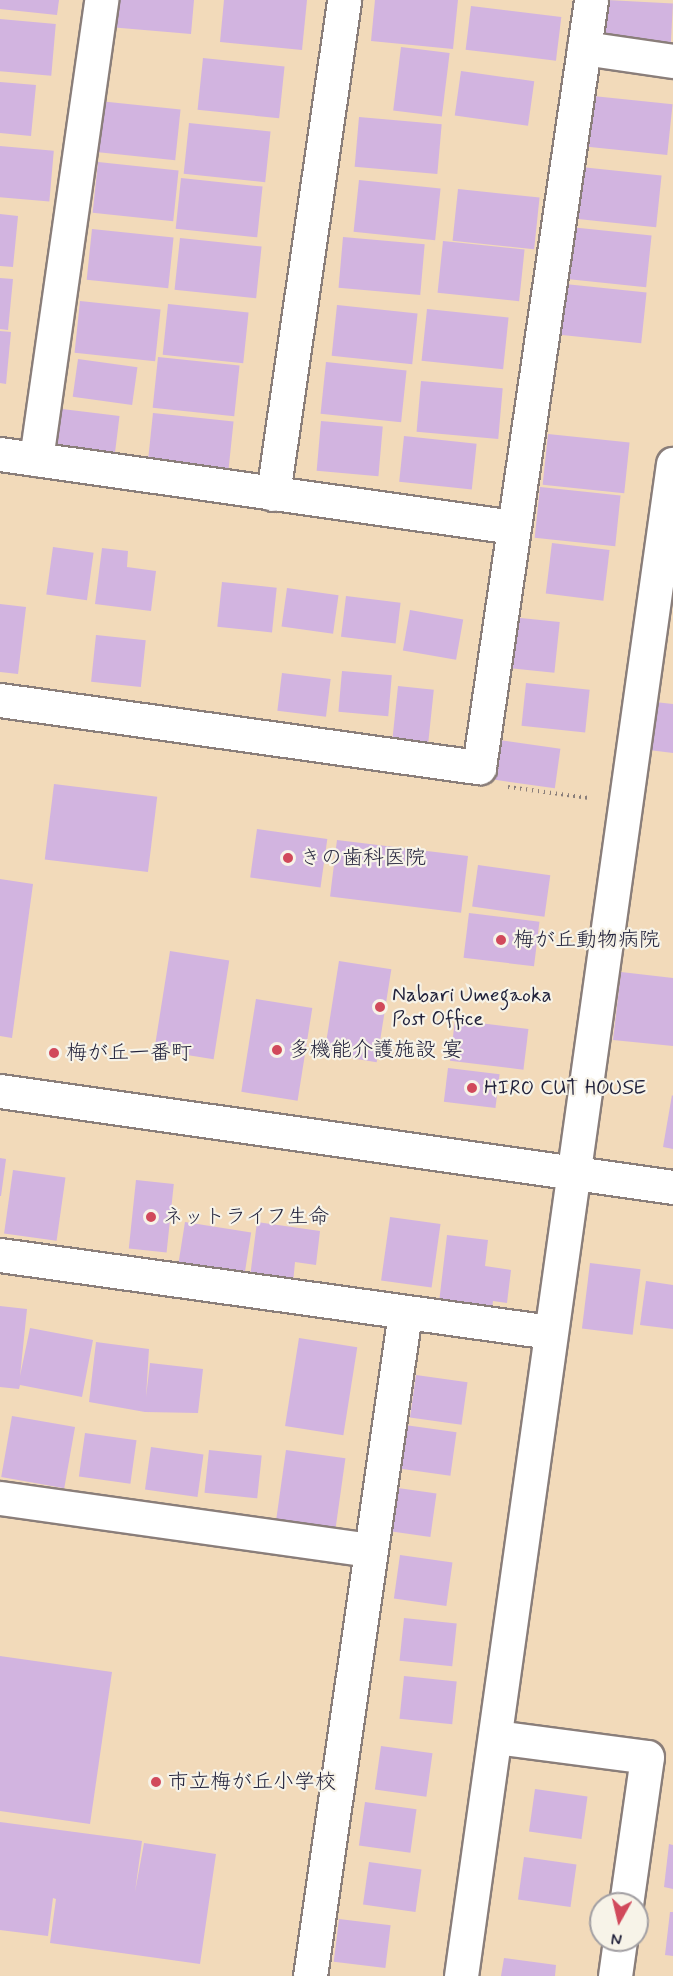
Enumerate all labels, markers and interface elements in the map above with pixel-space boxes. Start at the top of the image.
place label: きの歯科医院 [300,845,426,871]
marker: きの歯科医院 [281,851,295,865]
place label: 梅が丘動物病院 [513,927,660,953]
marker: 梅が丘動物病院 [494,933,508,947]
place label: Nabari Umegaoka Post Office [392,982,552,1032]
marker: Nabari Umegaoka Post Office [373,1000,387,1014]
place label: 多機能介護施設 宴 [289,1037,463,1063]
place label: 梅が丘一番町 [66,1040,192,1066]
marker: 多機能介護施設 宴 [270,1043,284,1057]
marker: 梅が丘一番町 [47,1046,61,1060]
place label: HIRO CUT HOUSE [484,1075,652,1101]
marker: HIRO CUT HOUSE [465,1081,479,1095]
place label: ネットライフ生命 [163,1204,331,1230]
marker: ネットライフ生命 [144,1210,158,1224]
place label: 市立梅が丘小学校 [168,1769,336,1795]
marker: 市立梅が丘小学校 [149,1775,163,1789]
north arrow [589,1892,649,1952]
text: N [610,1927,623,1949]

